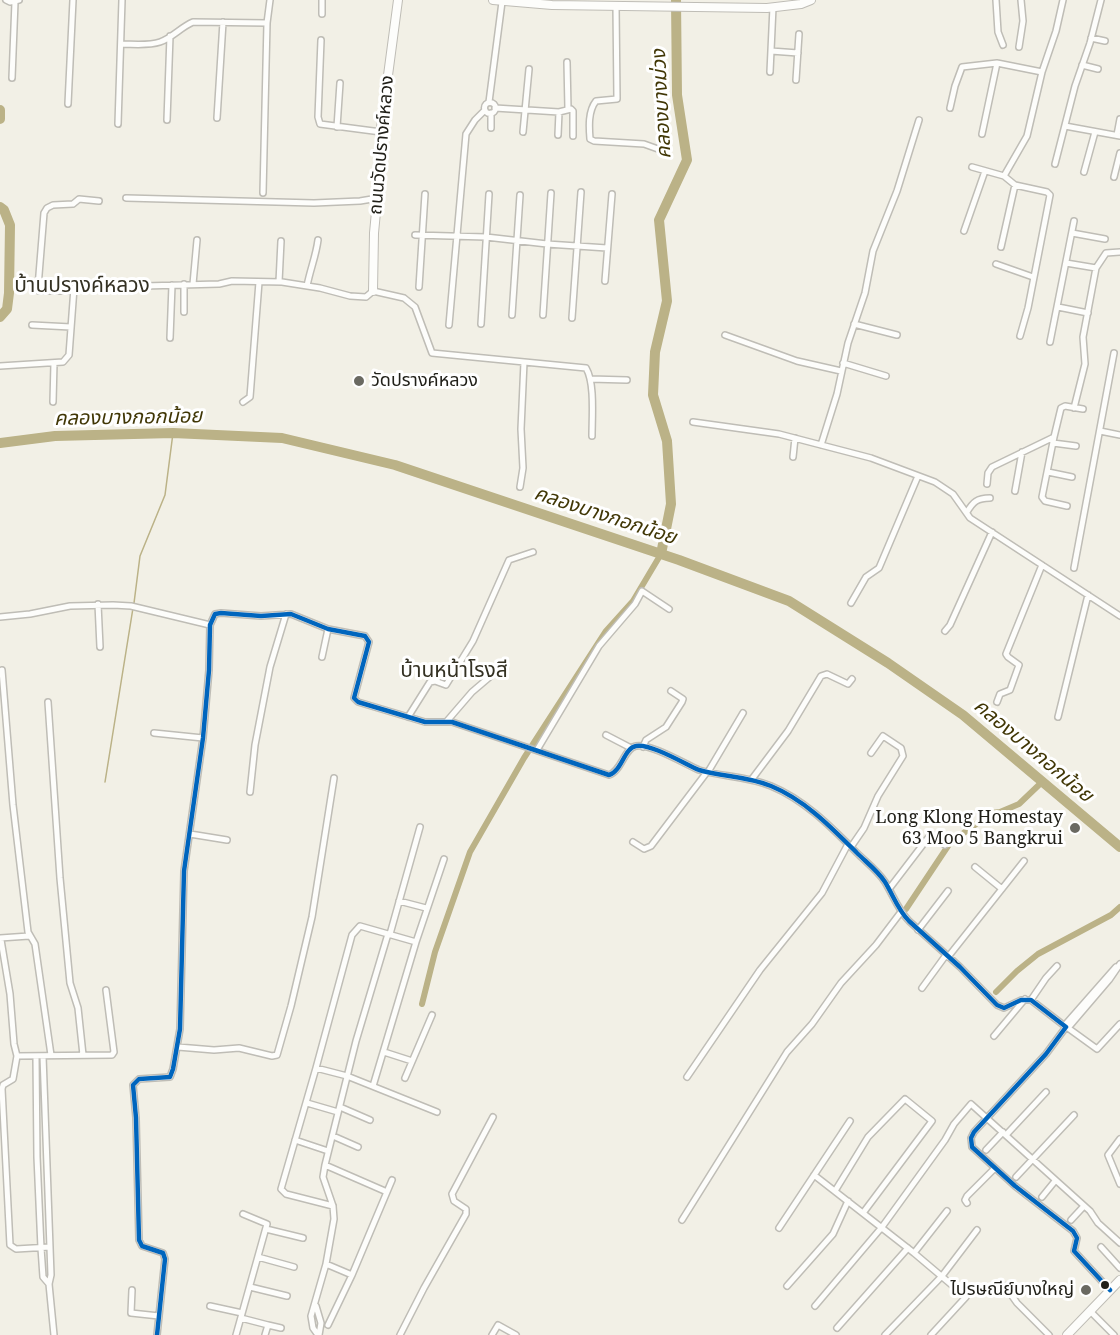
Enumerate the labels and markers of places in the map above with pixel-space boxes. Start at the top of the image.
place label: วัดปรางค์หลวง [371,370,478,392]
marker: วัดปรางค์หลวง [352,374,366,388]
place label: Long Klong Homestay 63 Moo 5 Bangkrui [875,807,1063,850]
marker: Long Klong Homestay 63 Moo 5 Bangkrui [1068,821,1082,835]
place label: ไปรษณีย์บางใหญ่ [951,1279,1074,1301]
unlabelled marker [1099,1279,1111,1291]
marker: ไปรษณีย์บางใหญ่ [1079,1283,1093,1297]

